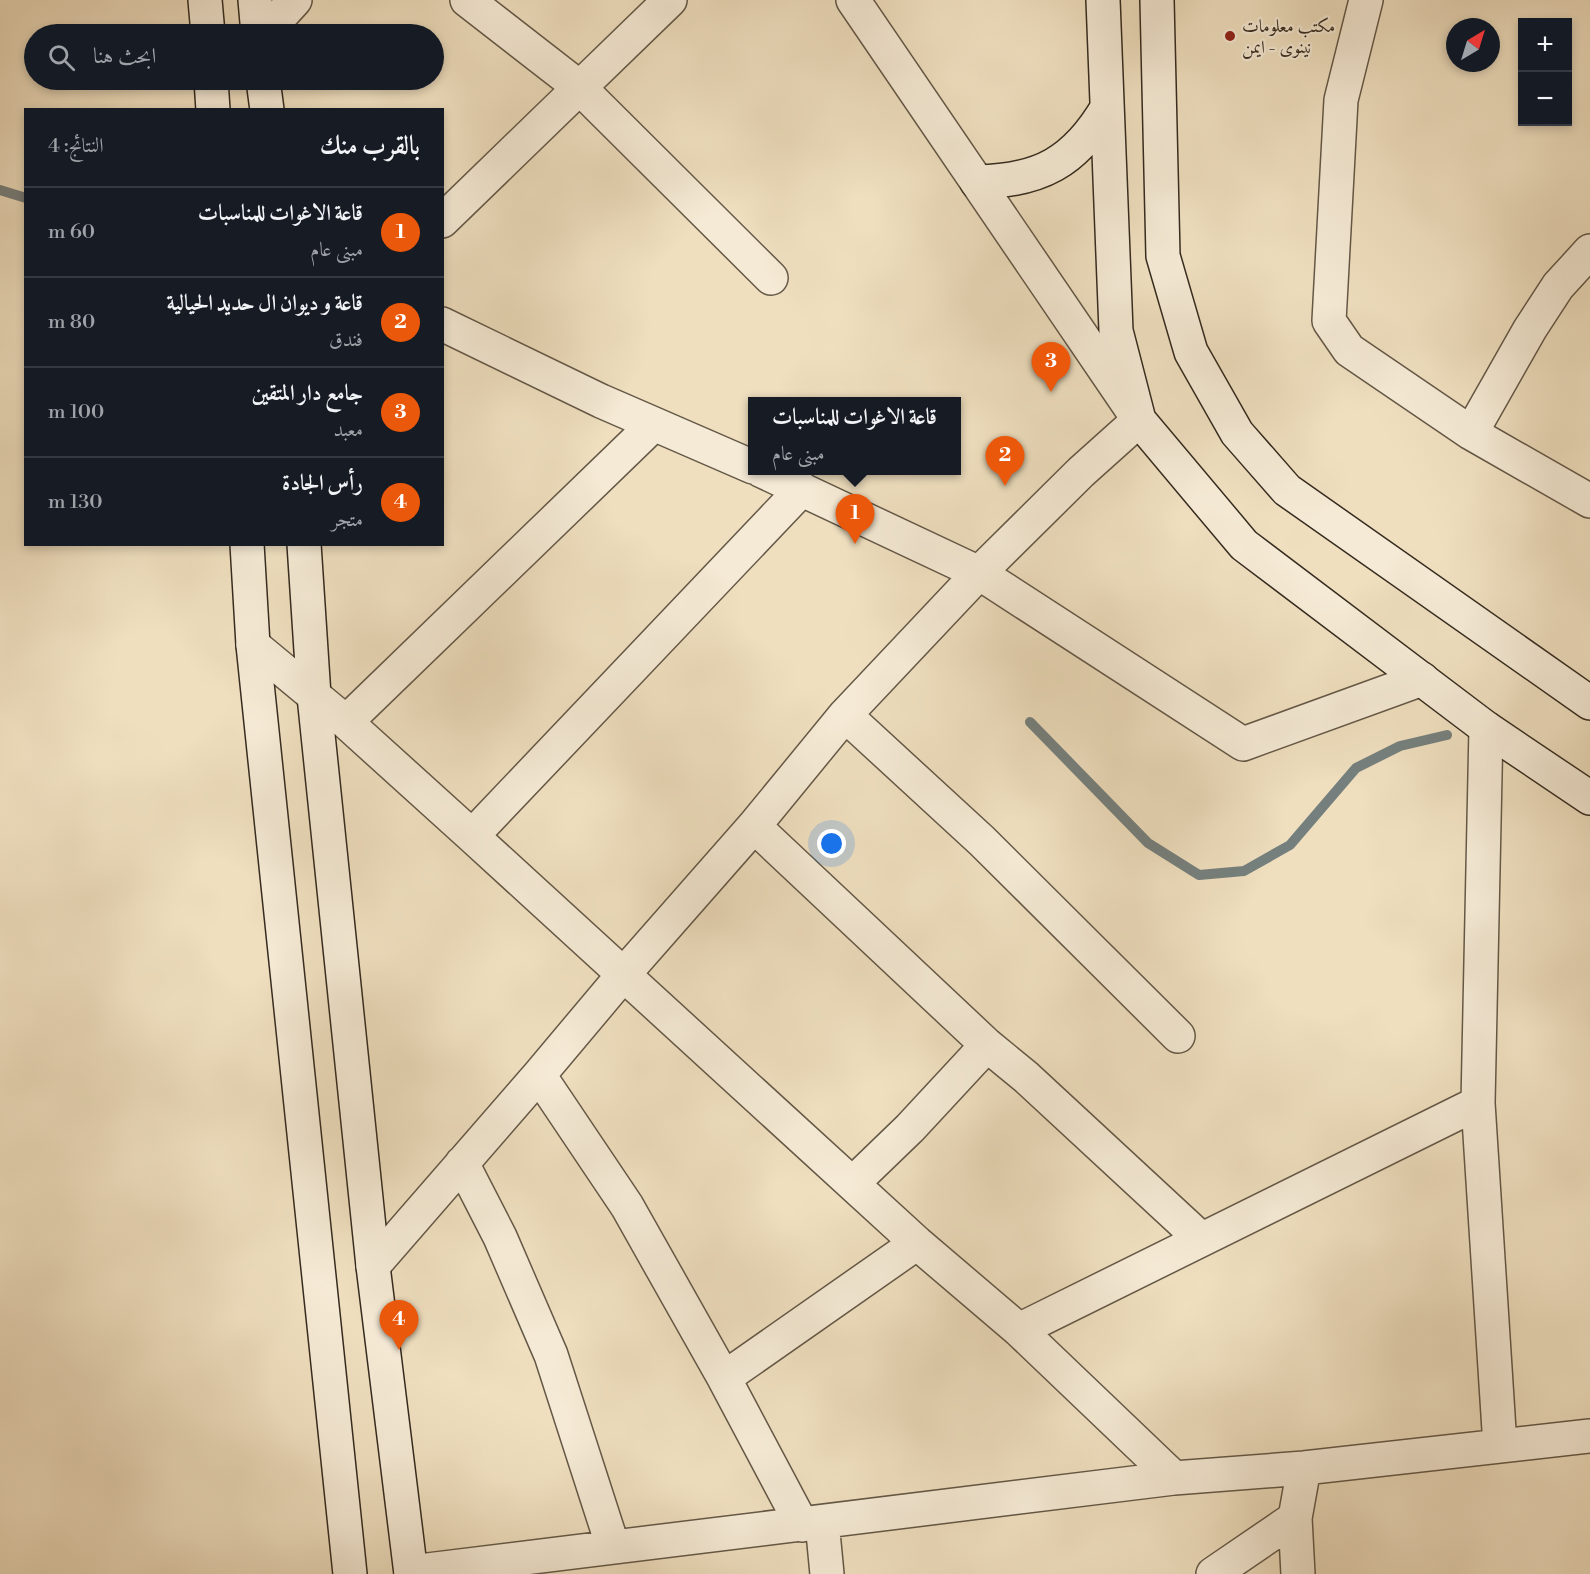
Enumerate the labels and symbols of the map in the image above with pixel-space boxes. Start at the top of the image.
place label: مكتب معلومات نينوى - ايمن [1242,15,1335,59]
north arrow [1446,18,1500,72]
marker: مكتب معلومات نينوى - ايمن [1223,29,1237,43]
pin: 3 [1032,342,1070,392]
pin: 2 [986,436,1024,486]
pin: 1 [836,494,874,544]
your location [817,829,846,858]
pin: 4 [380,1300,418,1350]

